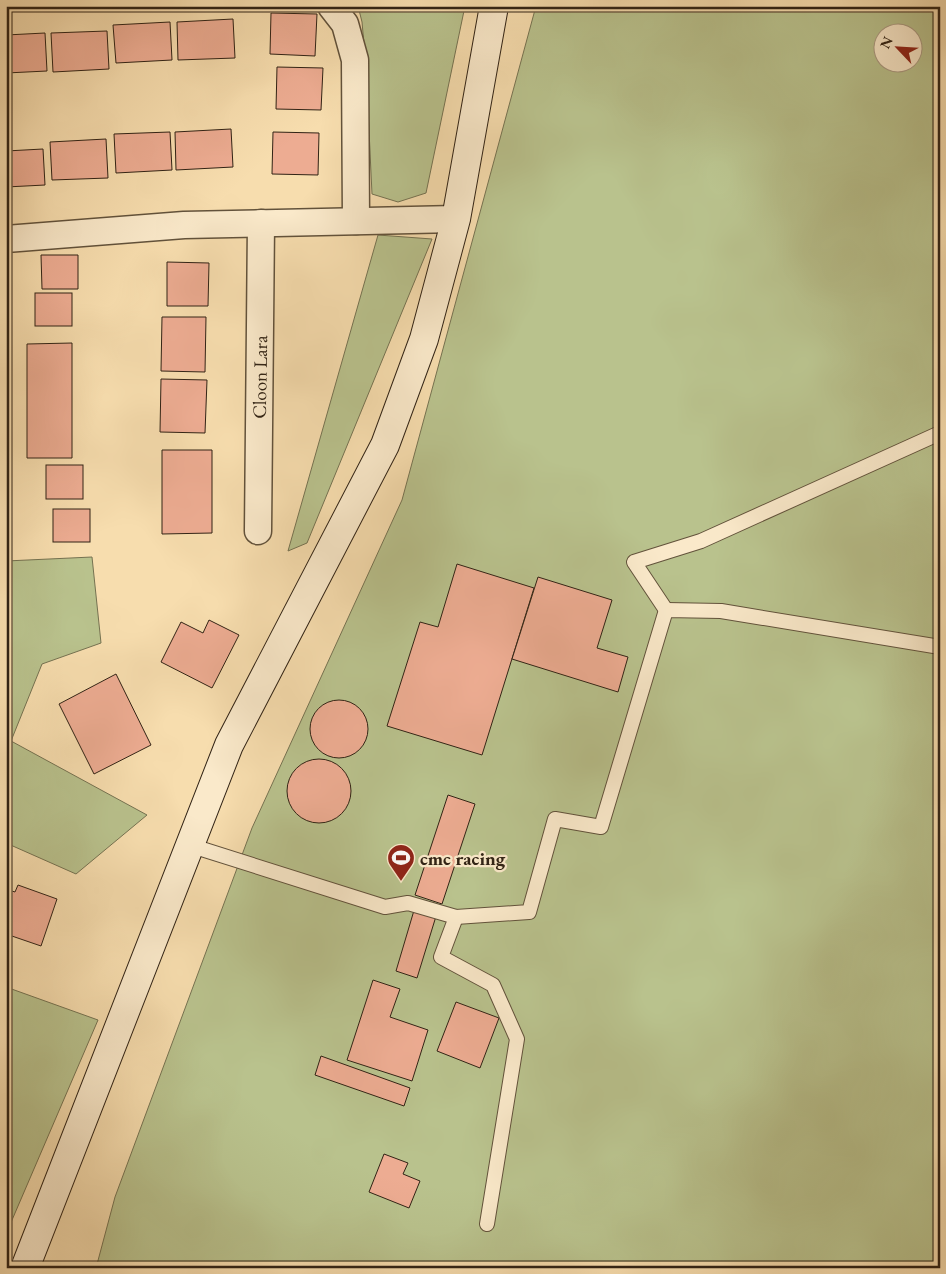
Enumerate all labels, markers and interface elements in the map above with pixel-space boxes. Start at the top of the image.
north arrow [874,22,924,72]
text: N [876,33,897,51]
street label: Cloon Lara [247,335,273,419]
sports icon: cmc racing [386,843,416,882]
place label: cmc racing [420,846,506,871]

